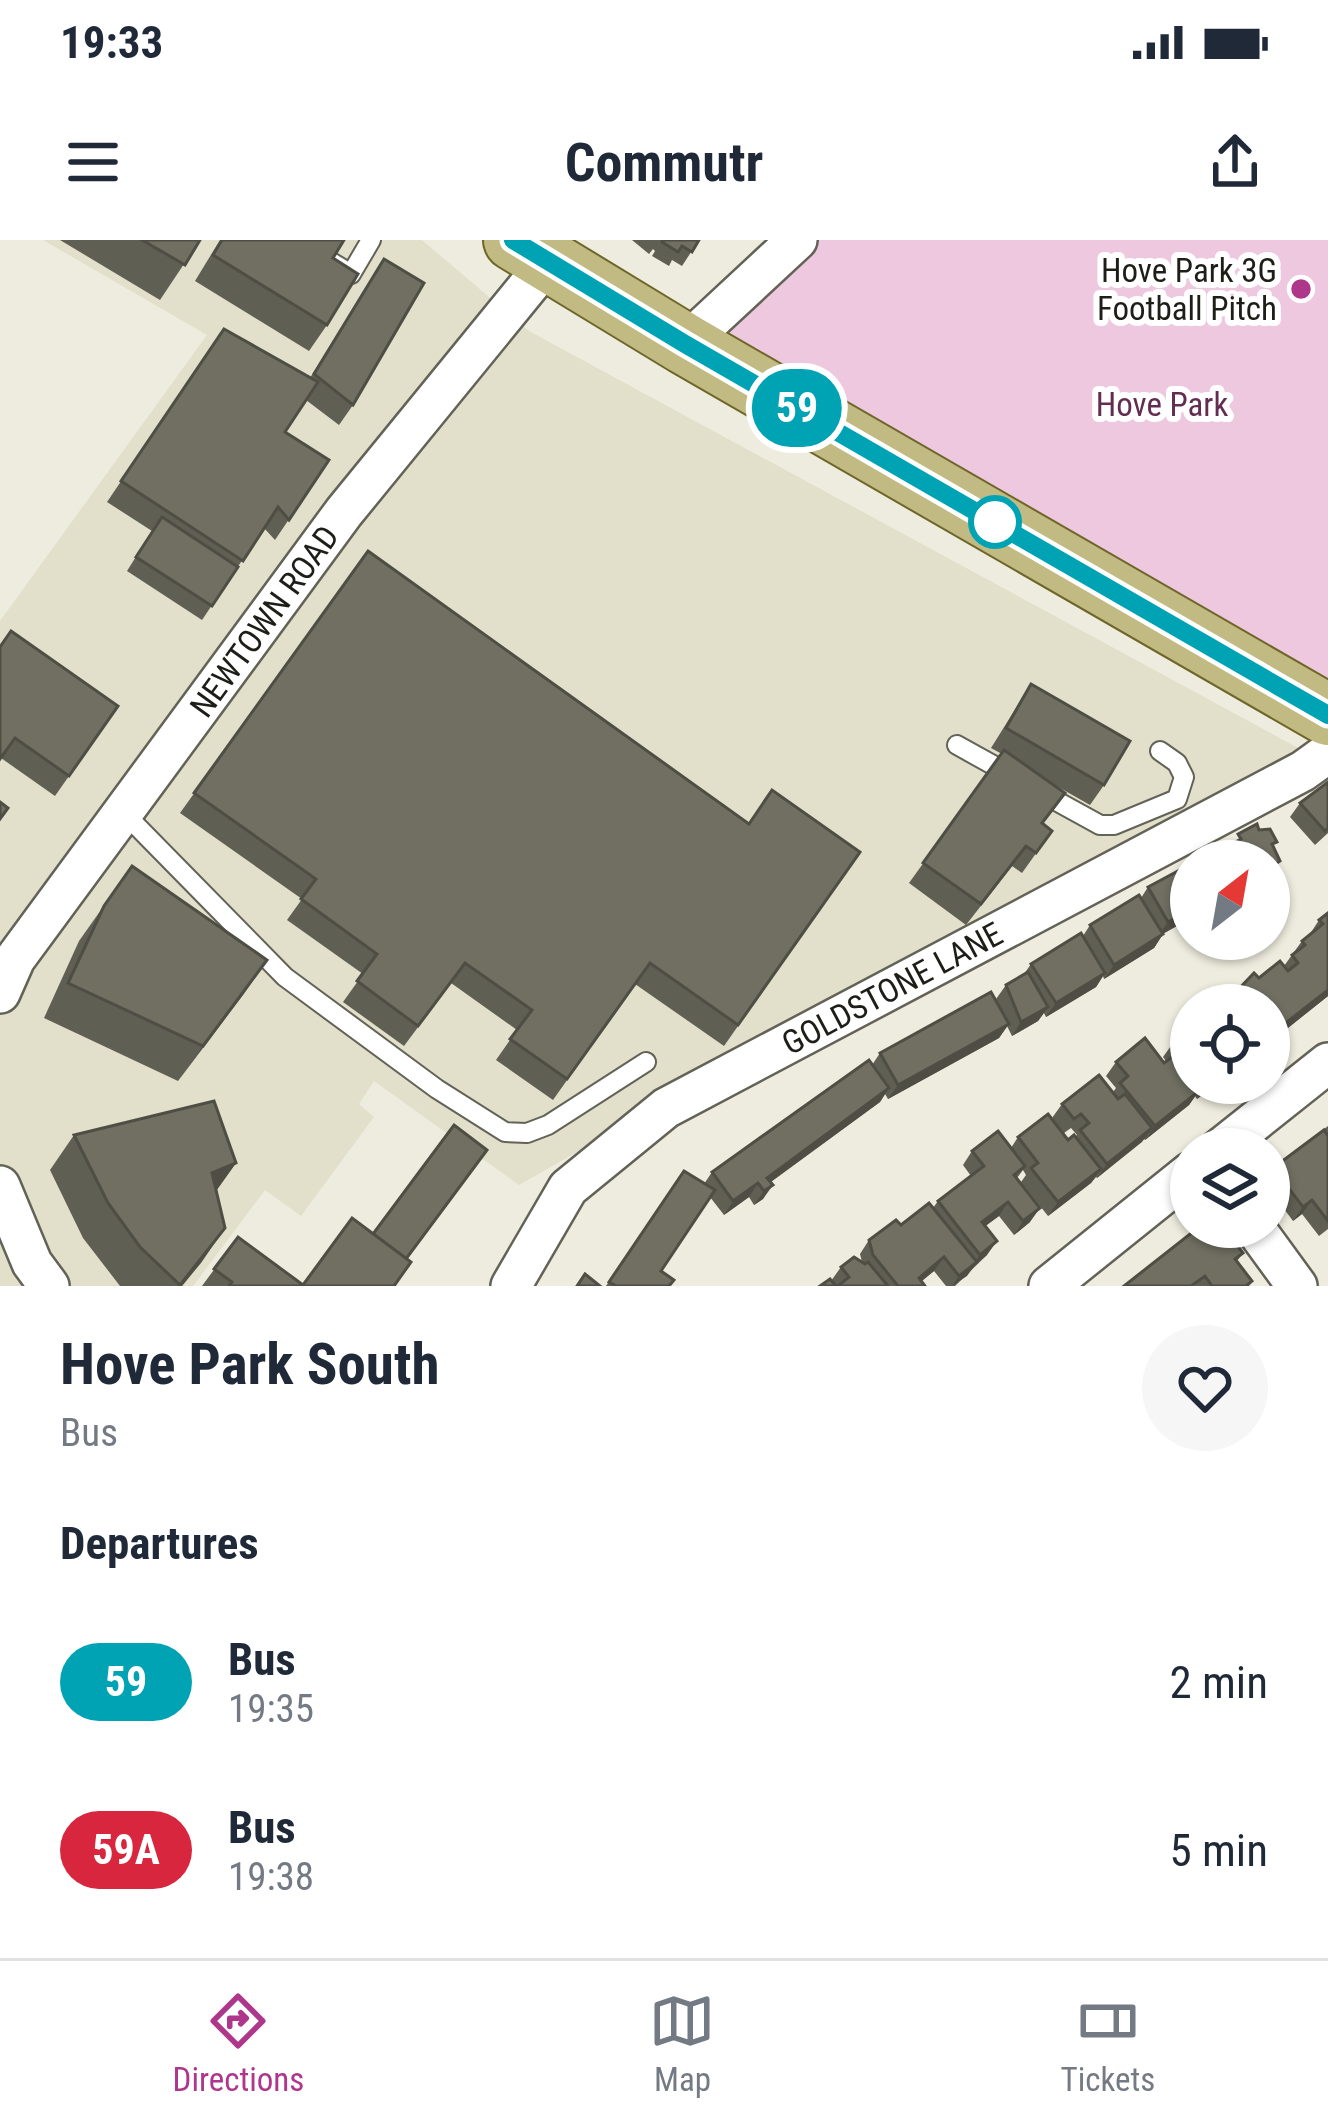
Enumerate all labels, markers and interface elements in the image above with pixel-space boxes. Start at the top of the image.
text: 19:33 [60,16,163,69]
icon: menu [60,129,126,195]
icon: share [1202,129,1268,195]
text: Commutr [565,131,763,194]
place label: Hove Park 3G Football Pitch [1097,251,1277,328]
marker: Hove Park 3G Football Pitch [1288,276,1314,302]
line badge: 59 [743,369,851,447]
text: 59 [776,383,818,432]
park label: Hove Park [1096,385,1228,424]
unlabelled marker [970,497,1020,547]
street label: NEWTOWN ROAD [182,518,347,725]
north arrow [1170,840,1290,960]
map controls [1170,840,1290,1248]
street label: GOLDSTONE LANE [775,914,1009,1063]
button: locate [1170,984,1290,1104]
button: layers [1170,1128,1290,1248]
button: heart [1142,1325,1268,1451]
text: Hove Park South [60,1331,439,1398]
text: Bus [60,1410,118,1456]
text: Departures [60,1517,259,1570]
text: Bus [228,1633,296,1686]
text: 2 min [1169,1656,1268,1709]
text: 59 [105,1657,147,1706]
text: 19:35 [228,1686,314,1732]
text: Bus [228,1801,296,1854]
text: 5 min [1169,1824,1268,1877]
text: 59A [92,1825,160,1874]
text: 19:38 [228,1854,314,1900]
tab: Directions [173,1988,304,2099]
tab: Map [649,1988,715,2099]
tab: Tickets [1061,1988,1155,2099]

